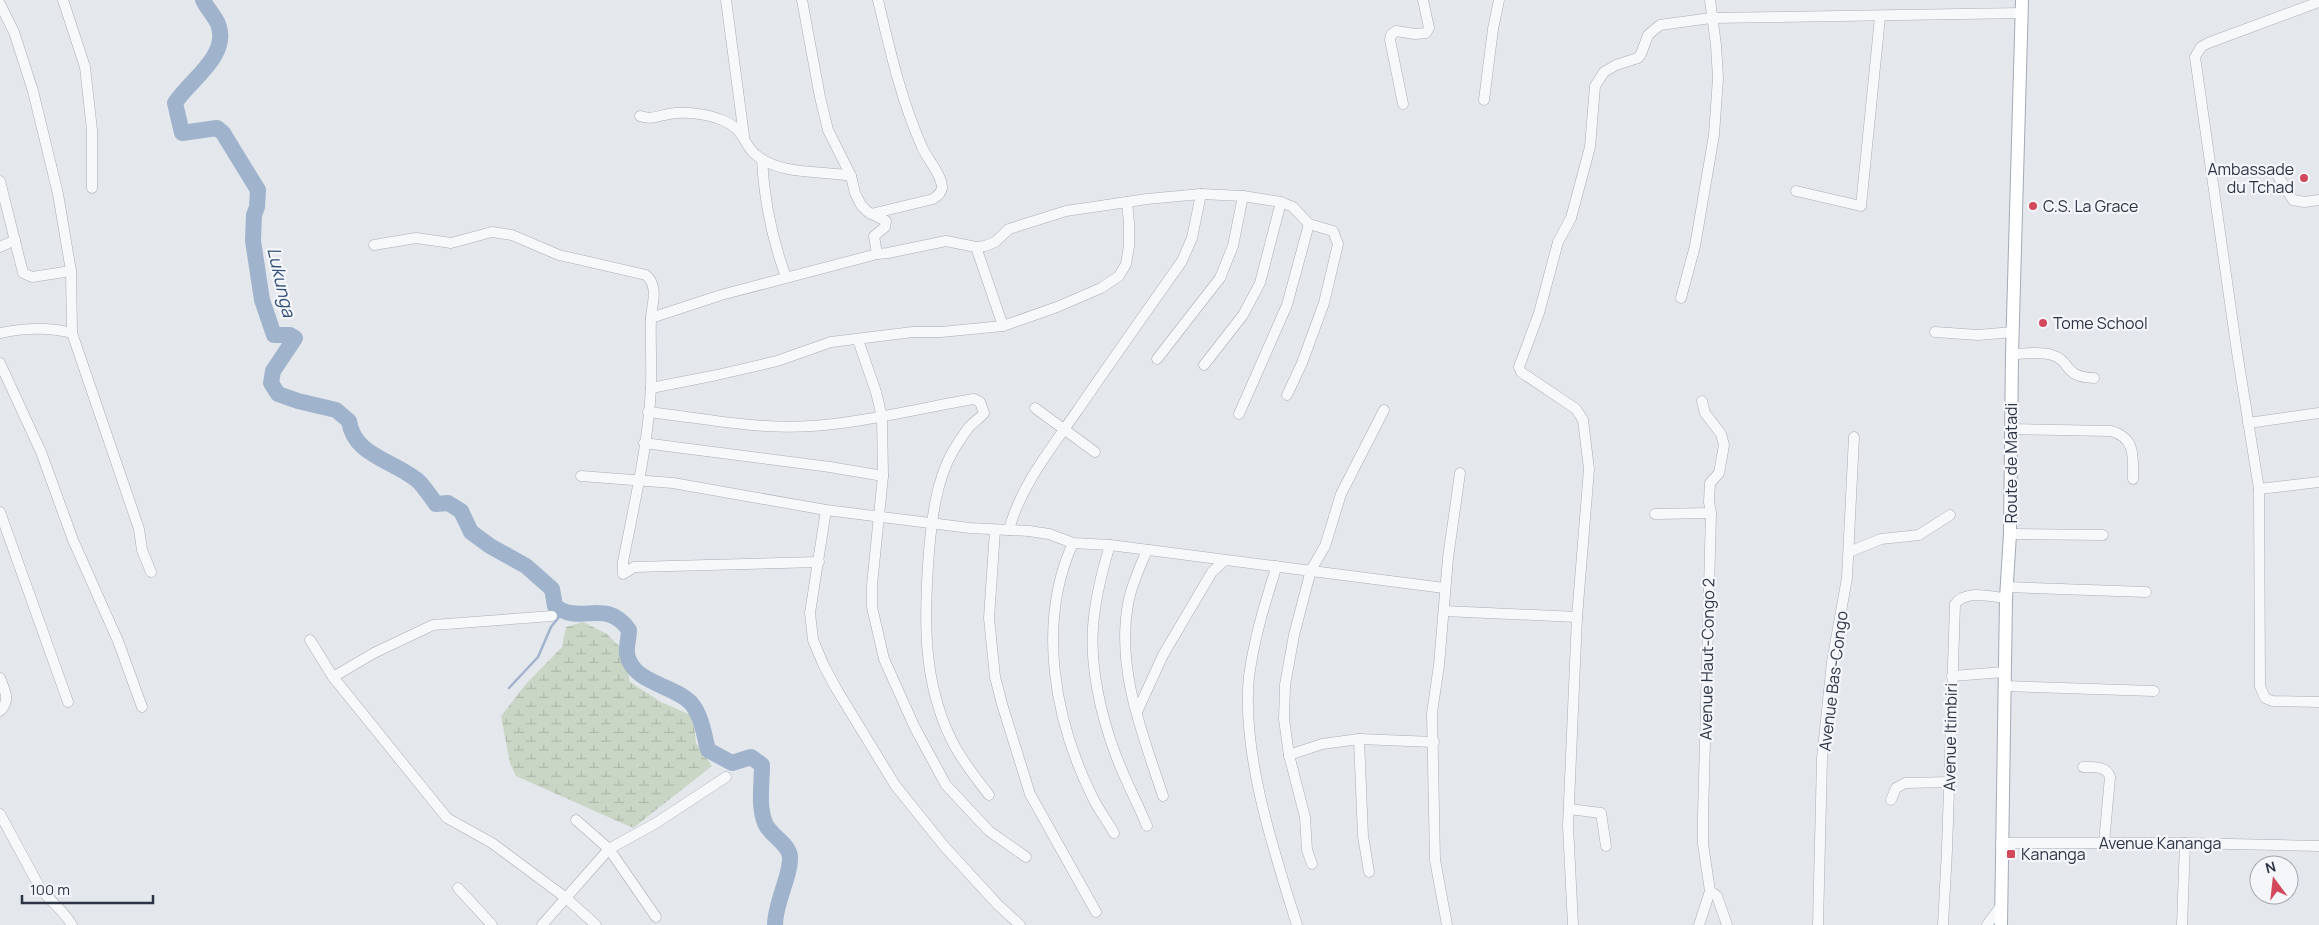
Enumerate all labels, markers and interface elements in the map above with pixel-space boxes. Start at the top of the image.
place label: Ambassade du Tchad [2207,158,2294,198]
marker: Ambassade du Tchad [2298,172,2310,184]
place label: C.S. La Grace [2043,195,2138,217]
marker: C.S. La Grace [2027,200,2039,212]
water label: Lukunga [262,245,302,320]
place label: Tome School [2053,312,2148,334]
marker: Tome School [2037,317,2049,329]
street label: Route de Matadi [2000,403,2022,523]
street label: Avenue Haut-Congo 2 [1695,578,1719,740]
street label: Avenue Bas-Congo [1813,610,1853,752]
street label: Avenue Itimbiri [1938,683,1962,791]
street label: Avenue Kananga [2099,832,2221,854]
place label: Kananga [2021,843,2086,865]
marker: Kananga [2005,848,2017,860]
north arrow [2249,855,2299,905]
text: N [2263,856,2278,877]
scale bar [22,872,154,904]
text: 100 m [30,879,70,900]

